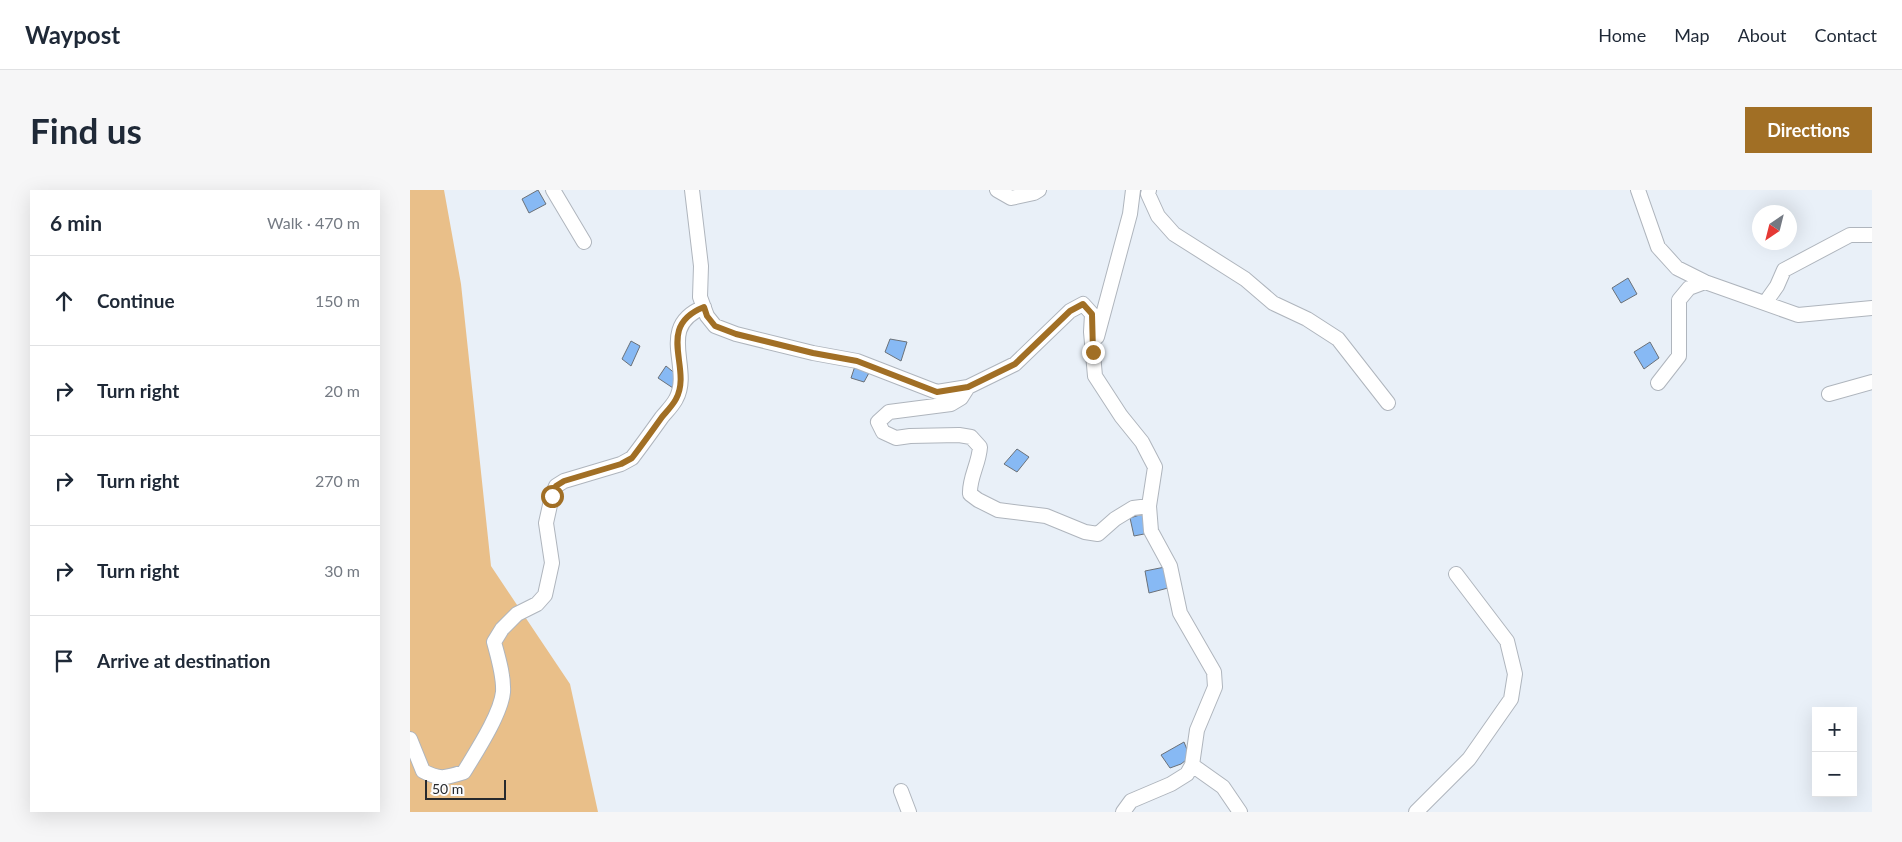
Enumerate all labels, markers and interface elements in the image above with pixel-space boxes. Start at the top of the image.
text: Waypost [25,20,120,49]
text: Home [1598,24,1646,46]
text: Map [1674,24,1710,46]
text: About [1738,24,1787,46]
text: Contact [1815,24,1877,46]
button: Directions [1745,107,1872,153]
text: Find us [30,109,142,151]
north arrow [1752,205,1797,250]
text: 6 min [50,210,102,235]
text: Walk · 470 m [267,213,360,232]
icon: ahead [50,287,78,315]
text: Continue [97,289,175,312]
text: 150 m [315,291,360,310]
route end [1082,341,1105,364]
icon: right [50,377,78,405]
text: Turn right [97,379,179,402]
text: 20 m [324,381,360,400]
icon: right [50,467,78,495]
text: Turn right [97,469,179,492]
text: 270 m [315,471,360,490]
route start [541,485,564,508]
icon: right [50,557,78,585]
text: Turn right [97,559,179,582]
text: 30 m [324,561,360,580]
icon: arrive [50,647,78,675]
text: Arrive at destination [97,649,270,672]
map controls [1812,707,1857,797]
button: + [1812,707,1857,752]
button: − [1812,752,1857,797]
scale bar [425,777,506,800]
text: 50 m [432,780,463,797]

